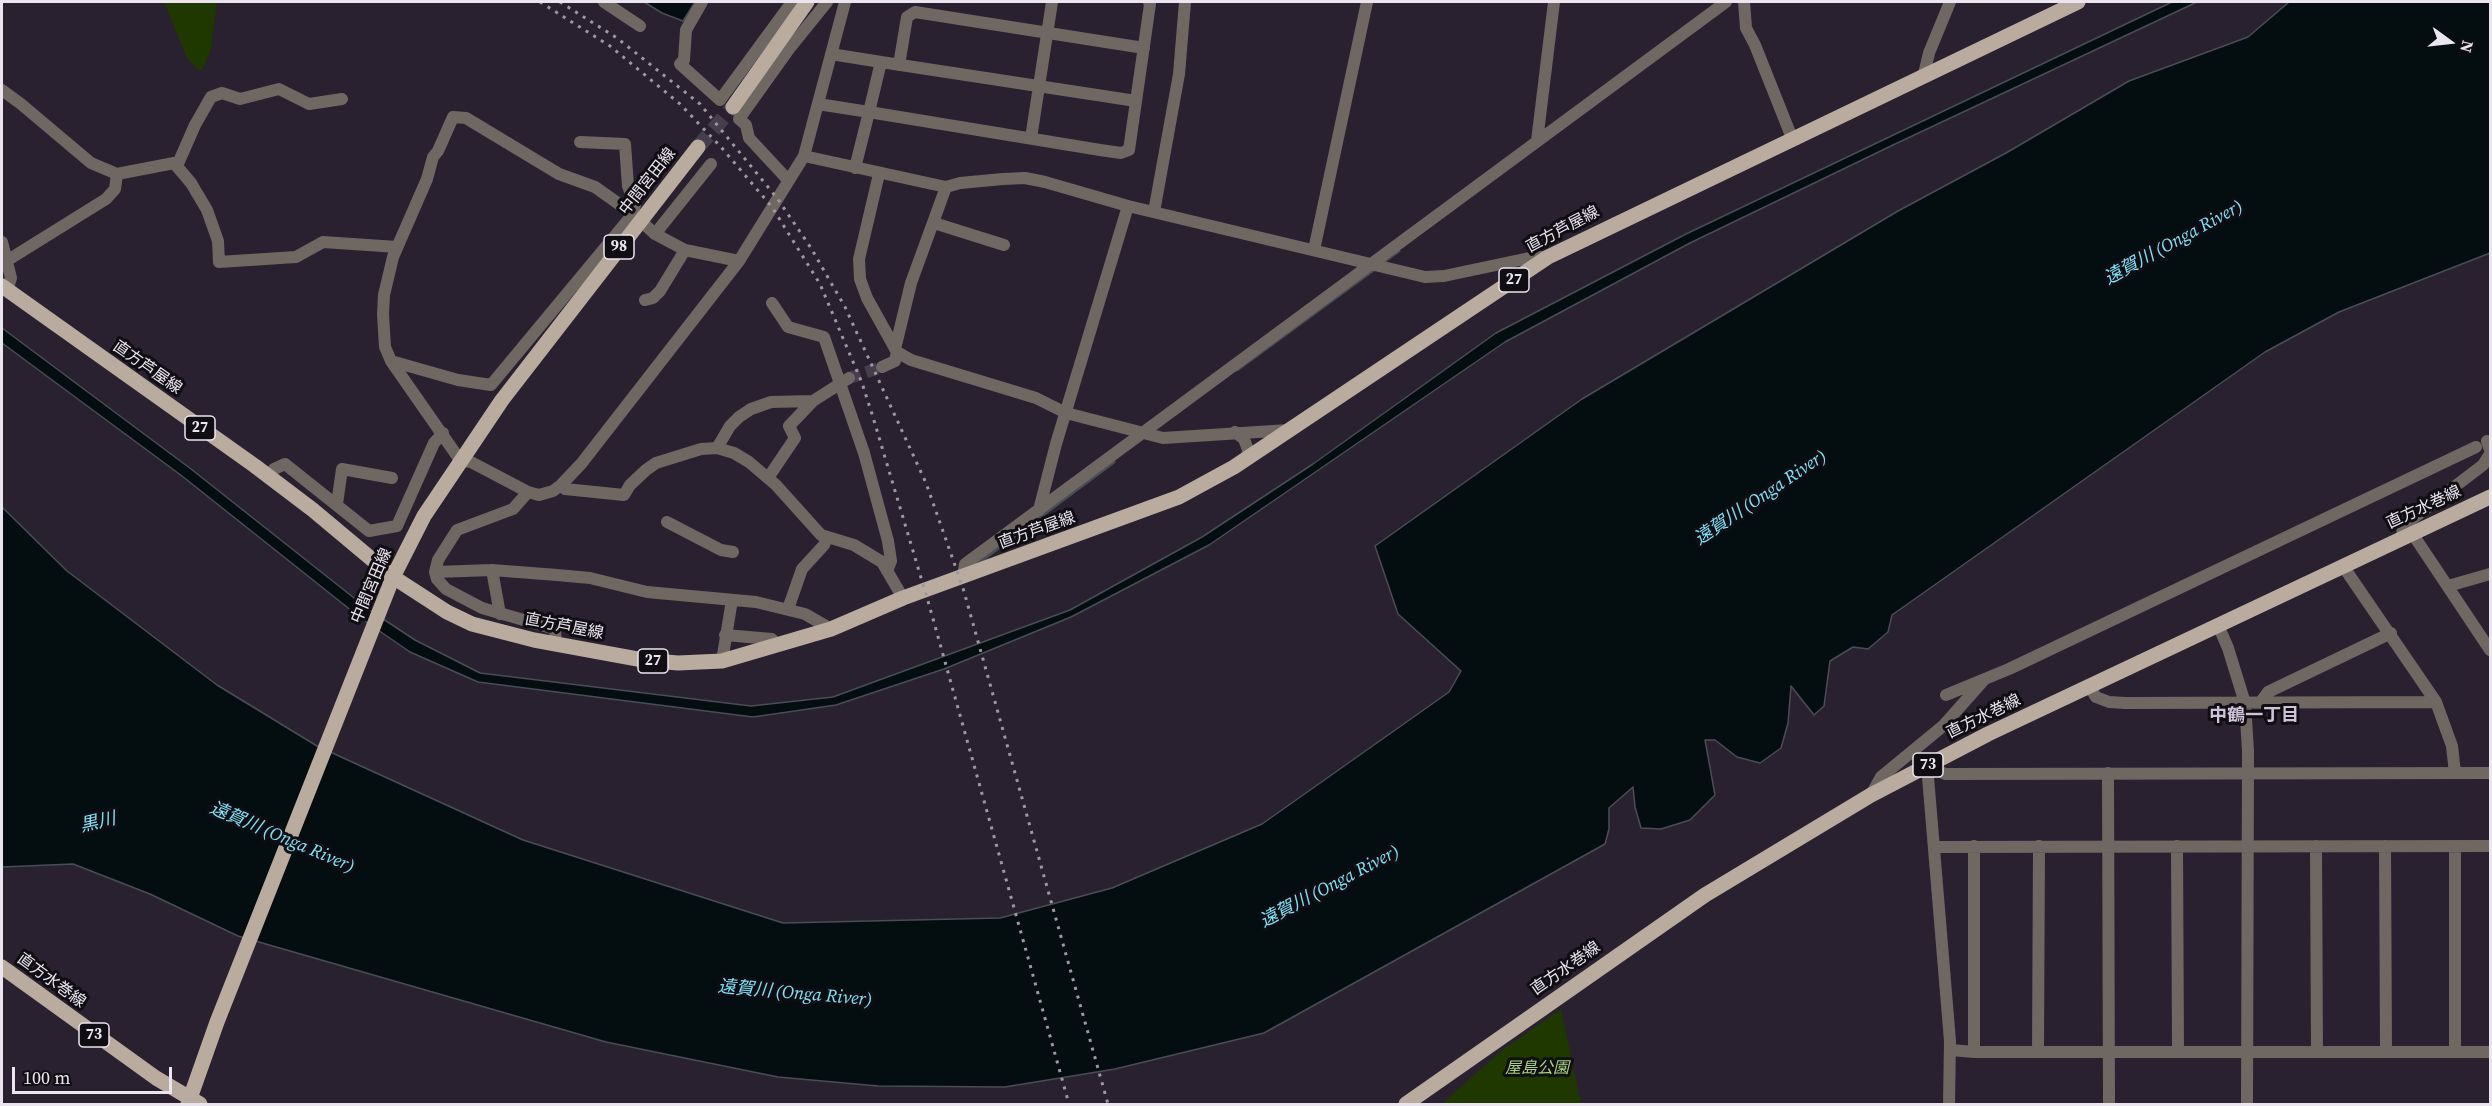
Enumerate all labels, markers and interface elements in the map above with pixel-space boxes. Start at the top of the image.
north arrow [2420,12,2480,72]
text: N [2455,38,2480,55]
street label: 中間宮田線 [616,145,680,219]
water label: 遠賀川 (Onga River) [2101,196,2247,290]
street label: 直方芦屋線 [1523,203,1603,257]
road number: 98 [604,235,634,259]
road number: 27 [1499,268,1529,292]
street label: 直方芦屋線 [109,337,185,399]
road number: 27 [185,416,215,440]
water label: 遠賀川 (Onga River) [1691,446,1831,550]
street label: 直方水巻線 [2384,482,2464,534]
street label: 直方芦屋線 [996,508,1078,554]
street label: 中間宮田線 [348,545,396,627]
street label: 直方芦屋線 [523,610,605,644]
road number: 27 [638,649,668,673]
street label: 直方水巻線 [1944,691,2024,743]
district label: 中鶴一丁目 [2209,705,2299,727]
road number: 73 [1913,753,1943,777]
water label: 遠賀川 (Onga River) [206,798,358,878]
water label: 黒川 [78,808,118,838]
water label: 遠賀川 (Onga River) [1256,841,1404,933]
street label: 直方水巻線 [1528,938,1604,1000]
street label: 直方水巻線 [13,950,89,1012]
water label: 遠賀川 (Onga River) [717,976,873,1012]
road number: 73 [79,1023,109,1047]
scale bar [15,1055,176,1093]
park label: 屋島公園 [1505,1059,1569,1079]
text: 100 m [23,1065,70,1090]

